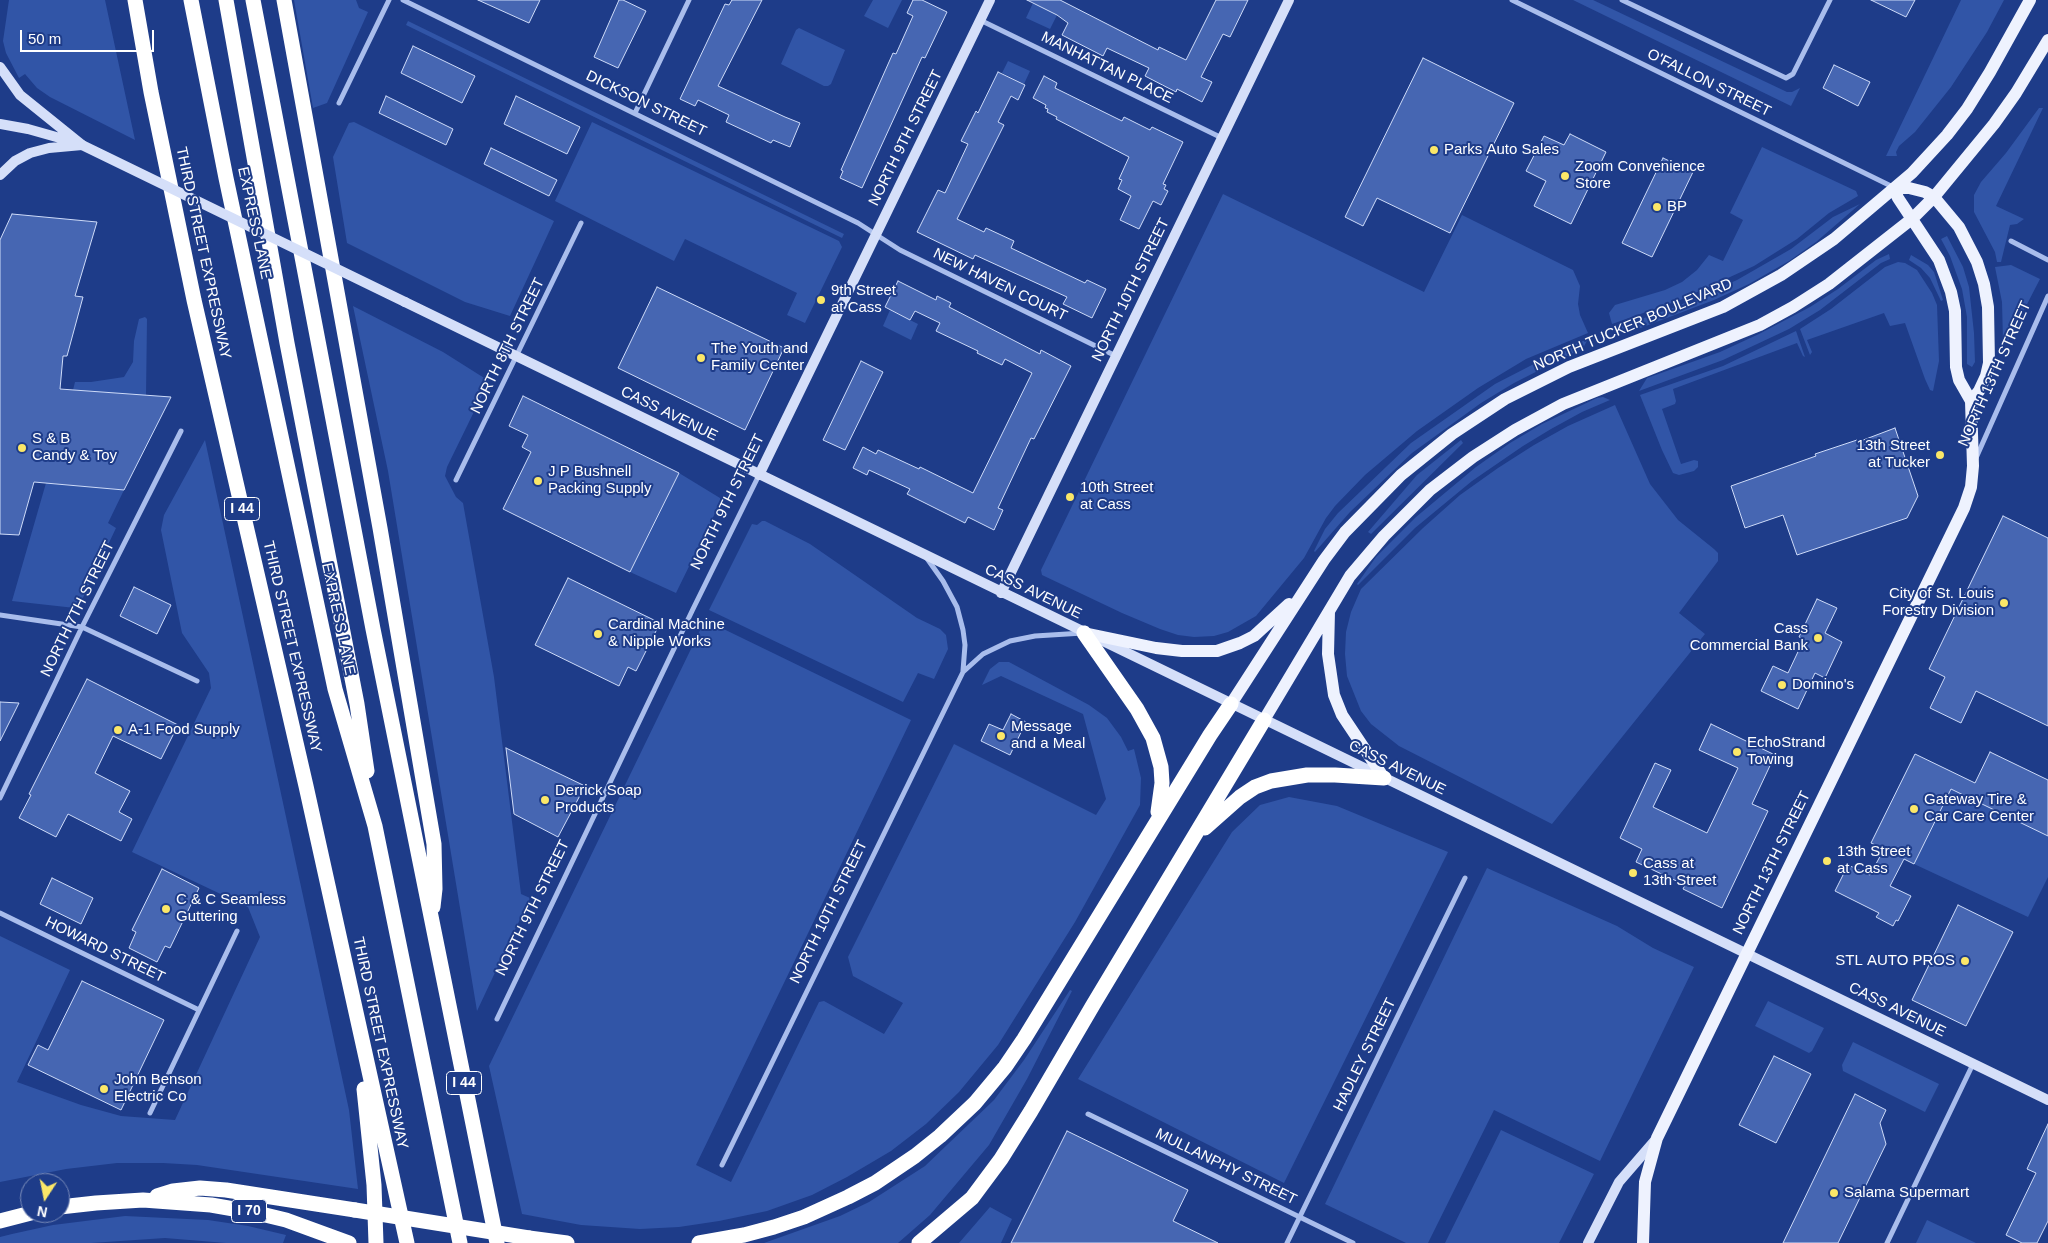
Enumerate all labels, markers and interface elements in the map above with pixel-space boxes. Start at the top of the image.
scale bar [22,20,156,52]
street label: MANHATTAN PLACE [1038,28,1176,108]
text: 50 m [28,30,61,47]
street label: O'FALLON STREET [1644,45,1774,121]
street label: DICKSON STREET [583,67,709,141]
street label: NORTH 9TH STREET [865,67,947,209]
place label: Parks Auto Sales [1444,141,1559,159]
marker: Parks Auto Sales [1428,144,1440,156]
street label: THIRD STREET EXPRESSWAY [172,145,234,361]
place label: Zoom Convenience Store [1575,158,1705,193]
street label: EXPRESS LANE [233,165,275,281]
marker: Zoom Convenience Store [1559,170,1571,182]
place label: BP [1667,198,1687,216]
marker: BP [1651,201,1663,213]
street label: NORTH 10TH STREET [1088,215,1174,365]
street label: NEW HAVEN COURT [930,245,1070,325]
street label: NORTH 8TH STREET [467,275,549,417]
street label: NORTH TUCKER BOULEVARD [1531,275,1735,375]
place label: 9th Street at Cass [831,282,896,317]
marker: 9th Street at Cass [815,294,827,306]
street label: NORTH 13TH STREET [1955,299,2035,449]
place label: The Youth and Family Center [711,340,808,375]
marker: The Youth and Family Center [695,352,707,364]
street label: CASS AVENUE [618,383,720,445]
place label: S & B Candy & Toy [32,430,117,465]
street label: NORTH 9TH STREET [687,431,769,573]
place label: 13th Street at Tucker [1857,437,1930,472]
marker: S & B Candy & Toy [16,442,28,454]
marker: 13th Street at Tucker [1934,449,1946,461]
place label: J P Bushnell Packing Supply [548,463,651,498]
marker: J P Bushnell Packing Supply [532,475,544,487]
place label: 10th Street at Cass [1080,479,1153,514]
marker: 10th Street at Cass [1064,491,1076,503]
road number: I 44 [224,498,260,520]
street label: NORTH 7TH STREET [37,538,119,680]
street label: THIRD STREET EXPRESSWAY [259,539,325,755]
street label: EXPRESS LANE [317,561,359,677]
street label: CASS AVENUE [982,561,1084,623]
place label: City of St. Louis Forestry Division [1882,585,1994,620]
marker: City of St. Louis Forestry Division [1998,597,2010,609]
place label: Cardinal Machine & Nipple Works [608,616,725,651]
place label: Cass Commercial Bank [1690,620,1808,655]
marker: Cardinal Machine & Nipple Works [592,628,604,640]
marker: Cass Commercial Bank [1812,632,1824,644]
place label: Domino's [1792,676,1854,694]
marker: Domino's [1776,679,1788,691]
place label: Message and a Meal [1011,718,1085,753]
place label: A-1 Food Supply [128,721,240,739]
marker: A-1 Food Supply [112,724,124,736]
marker: Message and a Meal [995,730,1007,742]
place label: EchoStrand Towing [1747,734,1825,769]
street label: CASS AVENUE [1346,737,1448,799]
marker: EchoStrand Towing [1731,746,1743,758]
place label: Derrick Soap Products [555,782,642,817]
street label: NORTH 13TH STREET [1729,788,1815,938]
place label: Gateway Tire & Car Care Center [1924,791,2034,826]
marker: Derrick Soap Products [539,794,551,806]
marker: Gateway Tire & Car Care Center [1908,803,1920,815]
street label: NORTH 9TH STREET [492,837,574,979]
street label: NORTH 10TH STREET [786,837,872,987]
place label: 13th Street at Cass [1837,843,1910,878]
place label: Cass at 13th Street [1643,855,1716,890]
marker: 13th Street at Cass [1821,855,1833,867]
marker: Cass at 13th Street [1627,867,1639,879]
place label: C & C Seamless Guttering [176,891,286,926]
marker: C & C Seamless Guttering [160,903,172,915]
street label: HOWARD STREET [42,913,168,987]
street label: THIRD STREET EXPRESSWAY [349,935,411,1151]
place label: STL AUTO PROS [1835,952,1955,970]
marker: STL AUTO PROS [1959,955,1971,967]
street label: CASS AVENUE [1846,979,1948,1041]
street label: HADLEY STREET [1330,996,1400,1114]
place label: John Benson Electric Co [114,1071,202,1106]
road number: I 44 [446,1072,482,1094]
marker: John Benson Electric Co [98,1083,110,1095]
street label: MULLANPHY STREET [1152,1125,1300,1209]
north arrow [20,1173,70,1223]
place label: Salama Supermart [1844,1184,1969,1202]
marker: Salama Supermart [1828,1187,1840,1199]
road number: I 70 [232,1200,266,1222]
text: N [36,1203,49,1221]

